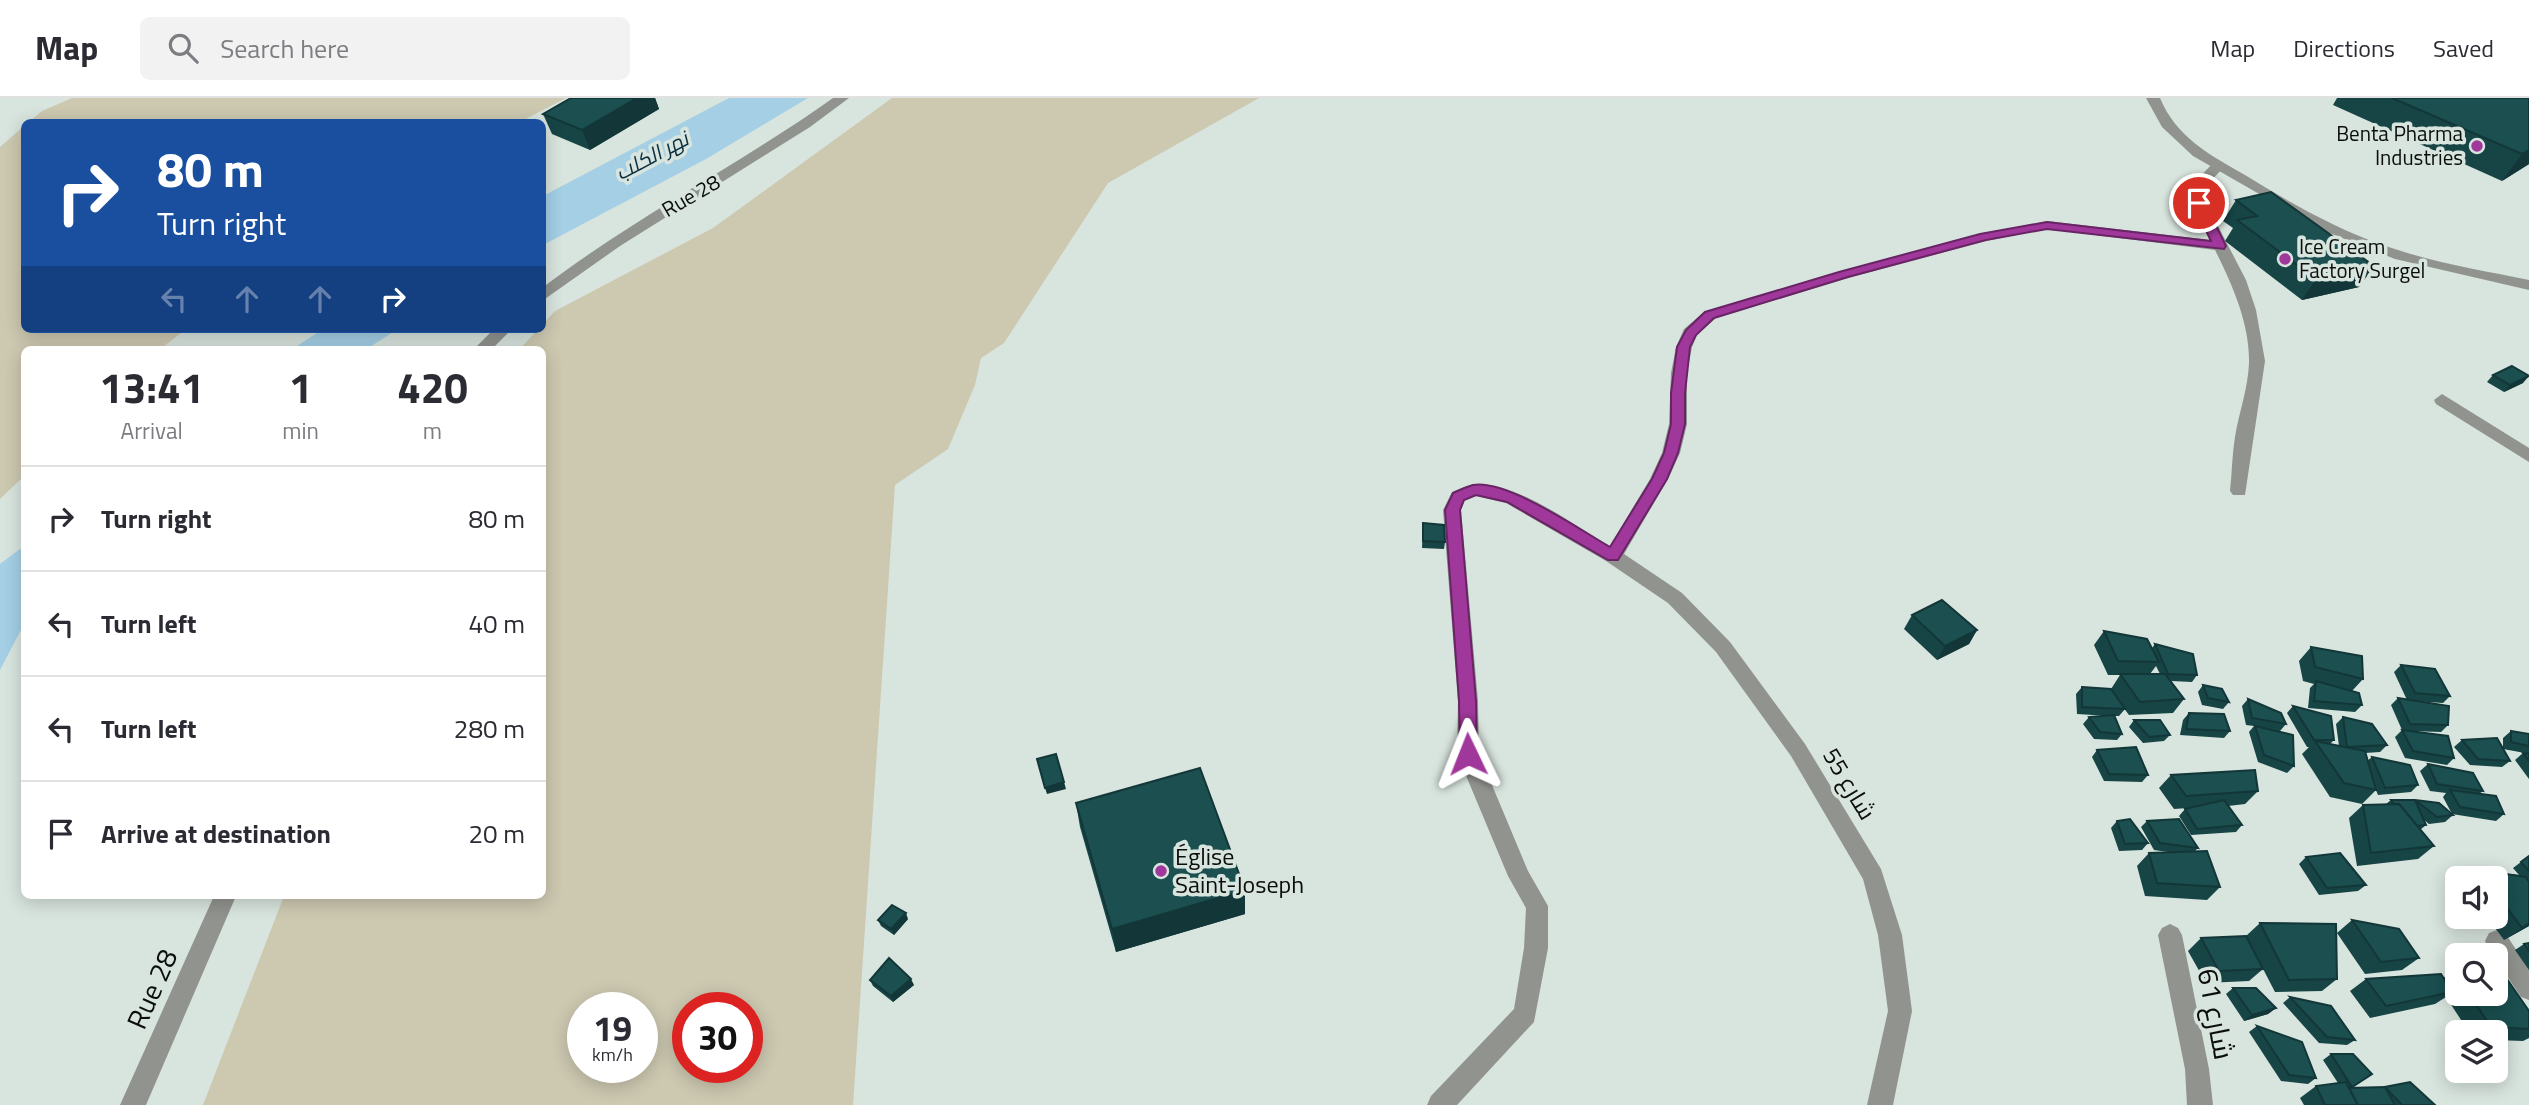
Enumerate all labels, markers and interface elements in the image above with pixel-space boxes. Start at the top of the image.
search box [140,17,630,80]
text: Map [35,23,98,73]
icon: search [164,29,202,67]
text: Search here [220,29,349,68]
text: Map [2210,30,2255,66]
text: Directions [2293,30,2395,66]
text: Saved [2433,30,2494,66]
place label: Benta Pharma Industries [2336,117,2463,173]
water label: نهر الكلب [609,121,696,188]
text: 80 m [157,131,264,206]
marker: Benta Pharma Industries [2469,138,2485,154]
icon: right [42,147,133,238]
street label: Rue 28 [655,165,726,225]
pin [2169,173,2229,233]
icon: arrive [2180,184,2218,222]
text: Turn right [157,199,286,247]
place label: Ice Cream Factory Surgel [2299,230,2425,286]
marker: Ice Cream Factory Surgel [2277,251,2293,267]
icon: left [155,280,193,318]
icon: ahead [228,280,266,318]
icon: ahead [301,280,339,318]
icon: right [374,280,412,318]
text: 13:41 [99,355,204,419]
text: 1 [289,355,312,419]
text: 420 [397,355,468,419]
text: Arrival [120,413,183,448]
text: min [282,413,319,448]
text: m [423,413,442,448]
text: Turn right [101,499,212,538]
text: 80 m [468,499,525,538]
icon: right [42,500,80,538]
text: Turn left [101,604,196,643]
text: 40 m [468,604,525,643]
icon: left [42,605,80,643]
text: Turn left [101,709,196,748]
text: 280 m [454,709,525,748]
icon: left [42,710,80,748]
position arrow [1431,717,1505,791]
street label: شارع 55 [1814,740,1886,826]
text: Arrive at destination [101,814,331,853]
text: 20 m [468,814,525,853]
icon: arrive [42,815,80,853]
place label: Église Saint-Joseph [1175,838,1304,902]
marker: Église Saint-Joseph [1153,863,1169,879]
map controls [2445,866,2508,1083]
button: sound [2445,866,2508,929]
street label: Rue 28 [115,942,188,1036]
button: search [2445,943,2508,1006]
street label: شارع 61 [2187,965,2246,1063]
speed limit sign: 30 [672,992,763,1083]
text: 19 [593,1001,632,1055]
button: layers [2445,1020,2508,1083]
text: km/h [592,1041,633,1068]

